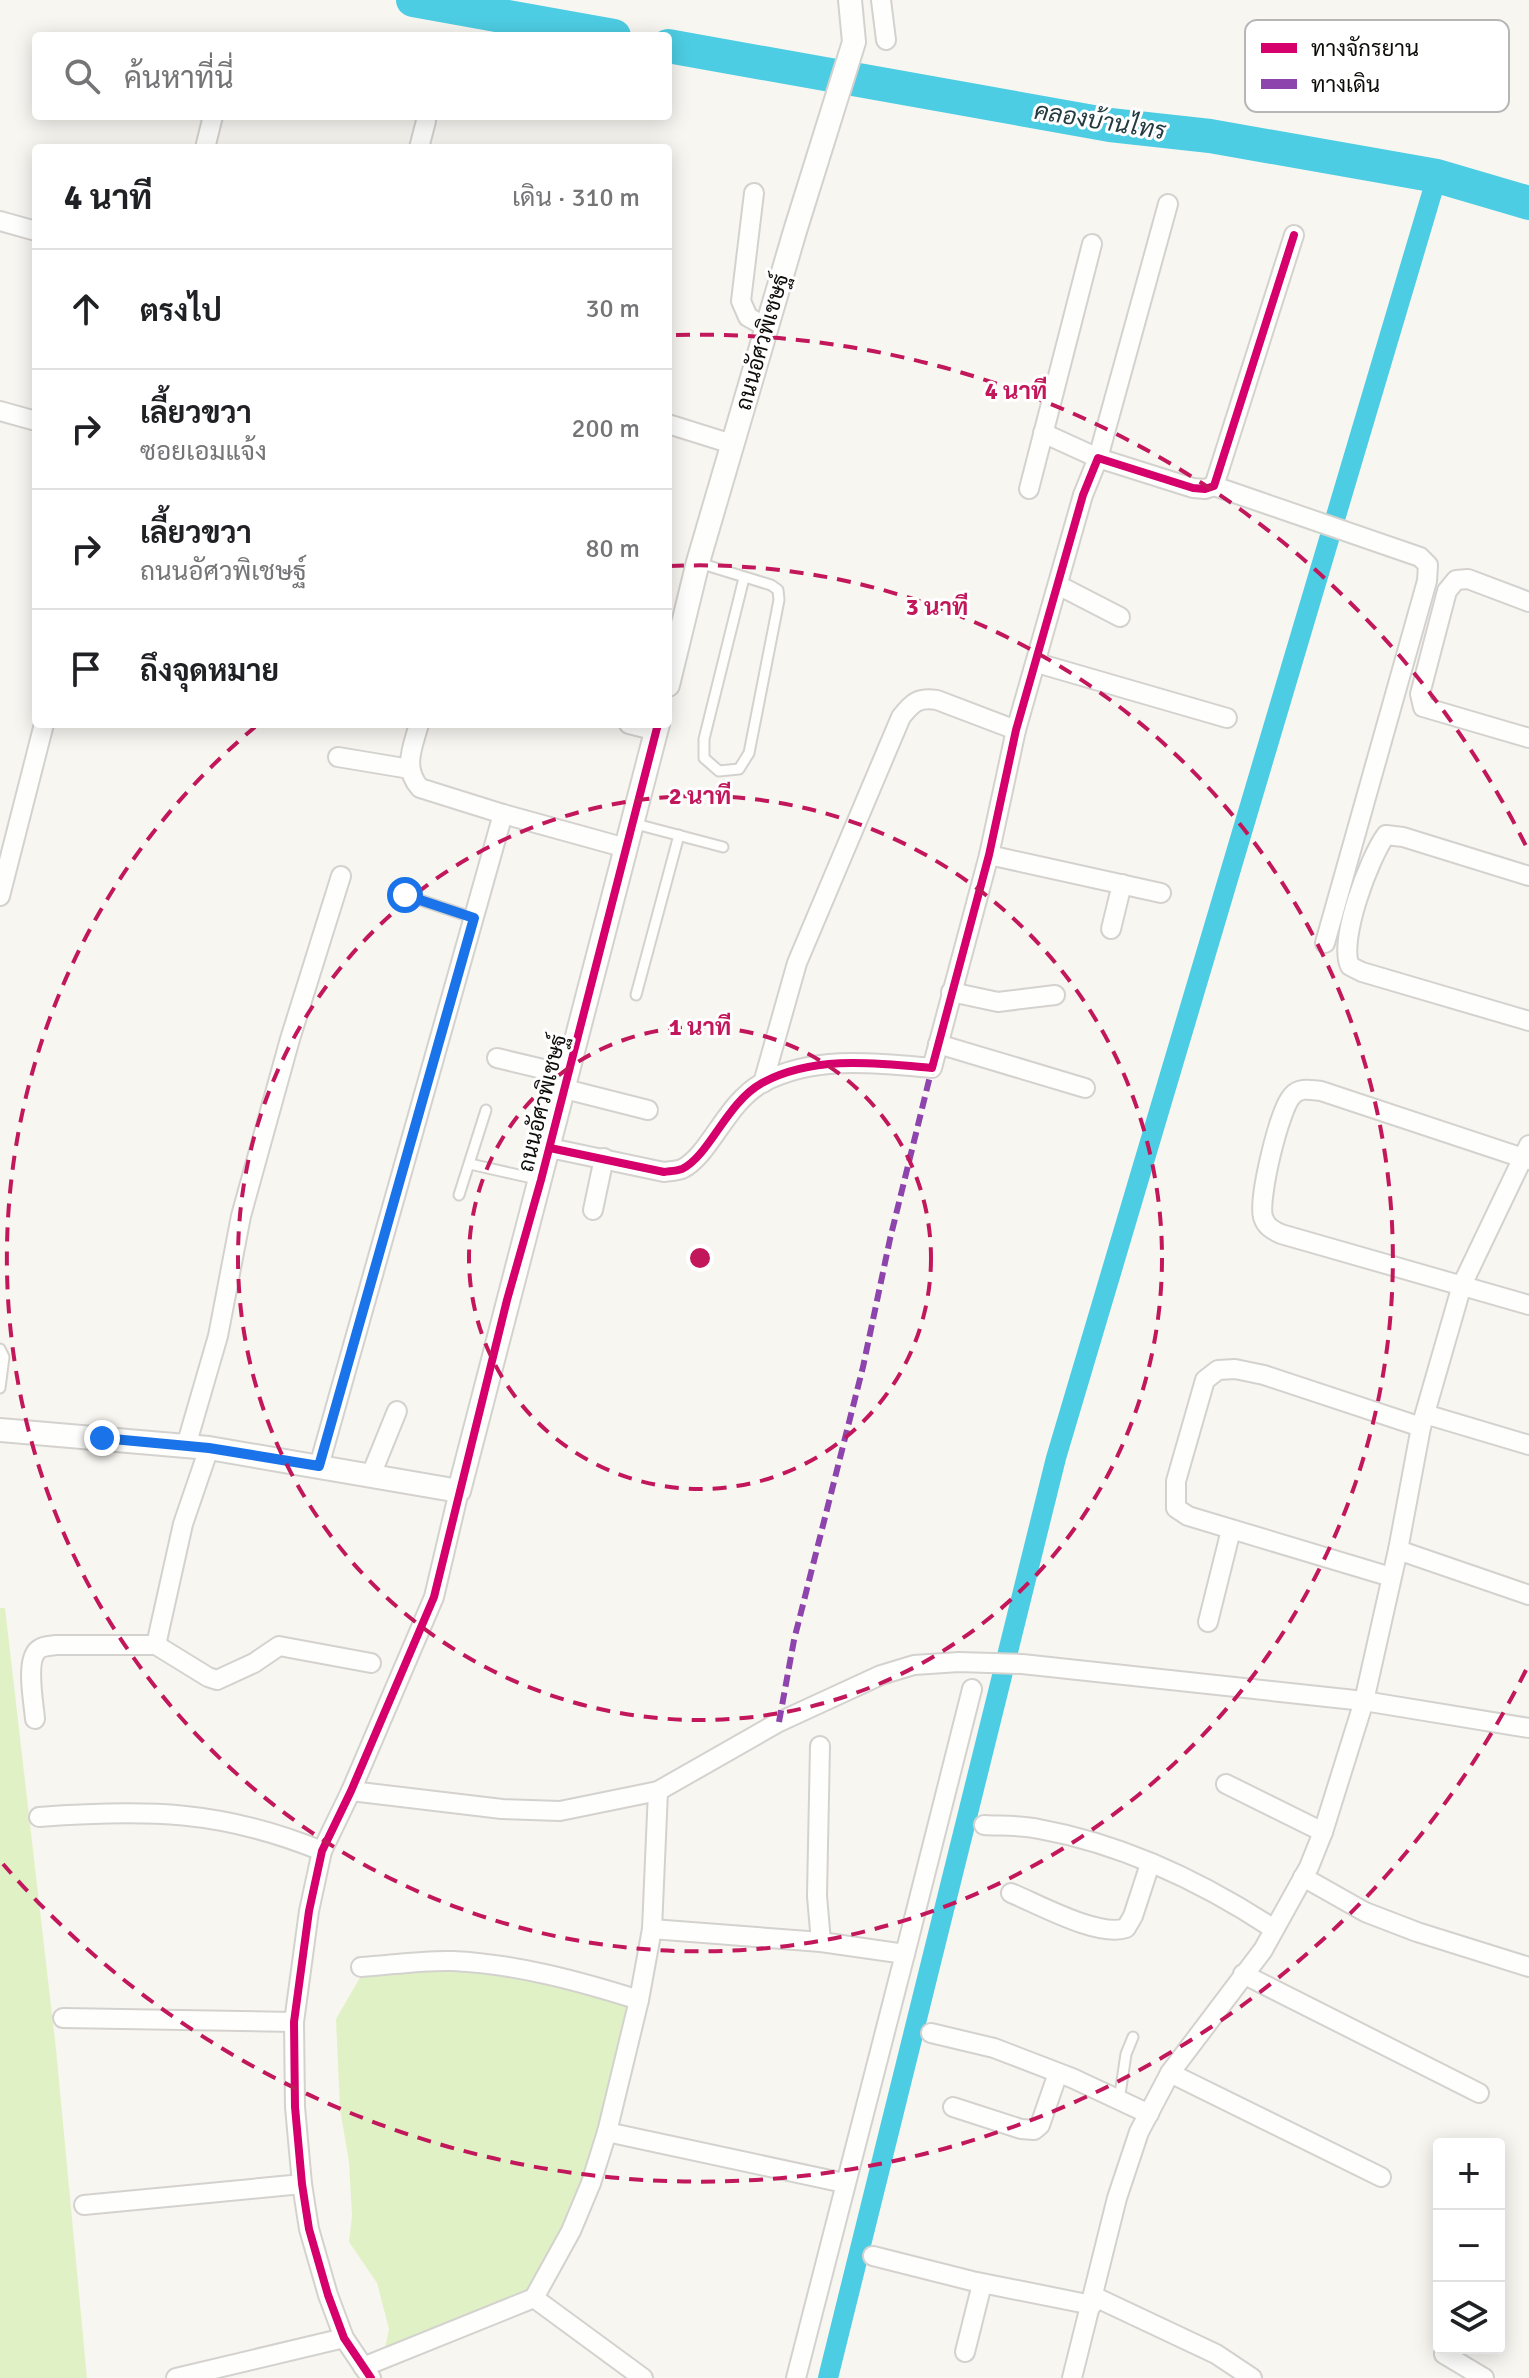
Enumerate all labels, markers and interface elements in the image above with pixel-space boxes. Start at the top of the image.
legend [1245,20,1509,112]
search box [32,32,672,120]
text: ทางจักรยาน [1311,35,1419,62]
icon: search [60,54,104,98]
text: ค้นหาที่นี่ [124,60,234,97]
text: ทางเดิน [1311,71,1380,98]
water label: คลองบ้านไทร [1032,95,1169,146]
text: 4 นาที [64,177,152,219]
text: เดิน · 310 m [512,182,640,214]
street label: ถนนอัศวพิเชษฐ์ [729,270,796,414]
icon: ahead [64,287,108,331]
text: ตรงไป [140,293,222,330]
text: 30 m [585,293,640,325]
text: 4 นาที [985,376,1047,406]
text: เลี้ยวขวา [140,395,252,432]
icon: right [64,407,108,451]
text: 200 m [571,413,640,445]
text: ซอยเอมแจ้ง [140,436,267,468]
text: เลี้ยวขวา [140,515,252,552]
icon: right [64,527,108,571]
text: 80 m [585,533,640,565]
text: ถนนอัศวพิเชษฐ์ [140,556,307,588]
text: 3 นาที [906,592,968,622]
icon: arrive [64,647,108,691]
text: ถึงจุดหมาย [140,653,279,690]
text: 2 นาที [669,781,731,811]
route start [387,877,423,913]
text: 1 นาที [669,1012,731,1042]
street label: ถนนอัศวพิเชษฐ์ [511,1031,574,1175]
centre of rings [686,1244,714,1272]
route end [84,1420,120,1456]
map controls [1433,2138,1505,2354]
button: + [1433,2138,1505,2210]
button: − [1433,2210,1505,2282]
button: layers [1433,2282,1505,2354]

